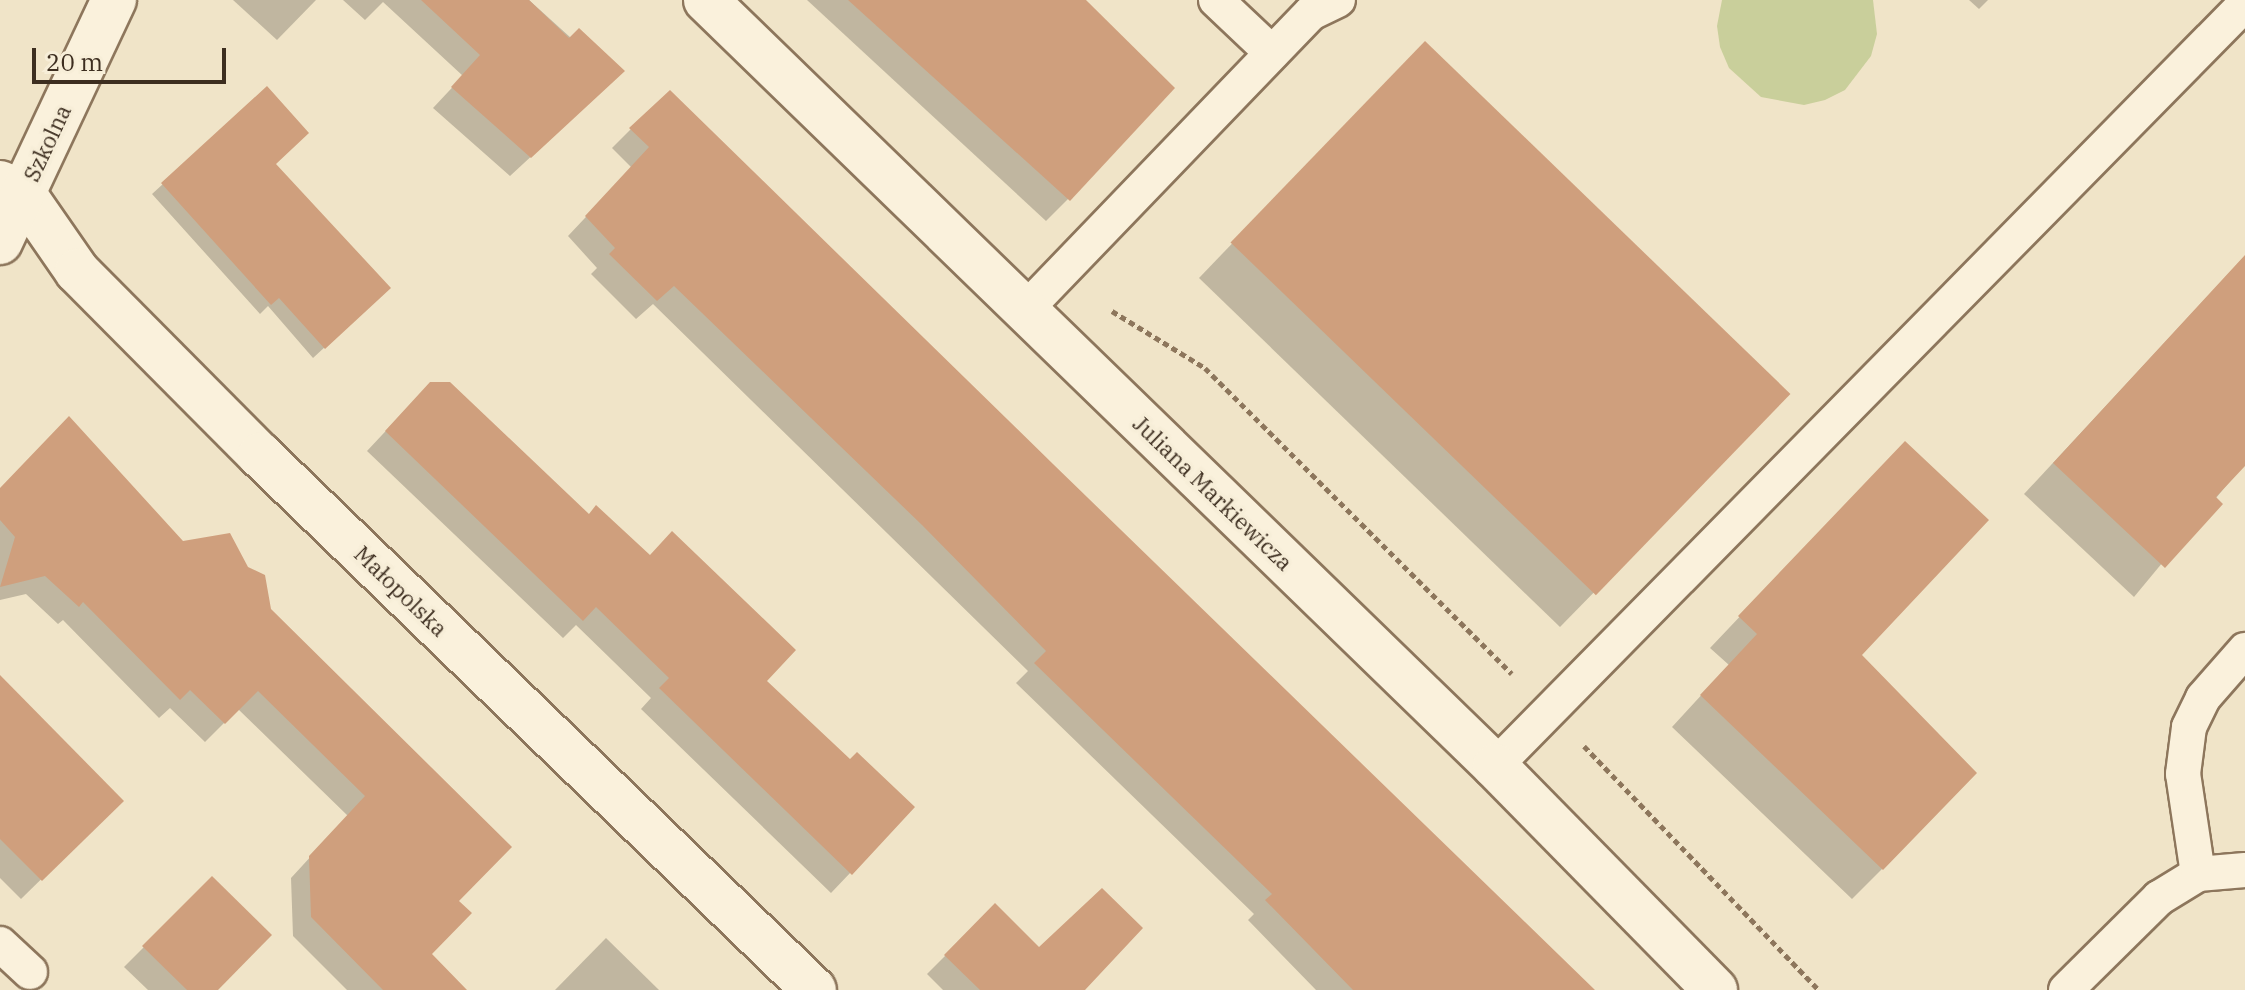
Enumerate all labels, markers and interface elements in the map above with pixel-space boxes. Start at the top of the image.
scale bar [36,32,230,82]
text: 20 m [46,46,103,78]
street label: Szkolna [18,100,76,186]
street label: Juliana Markiewicza [1128,410,1298,576]
street label: Małopolska [349,540,453,642]

